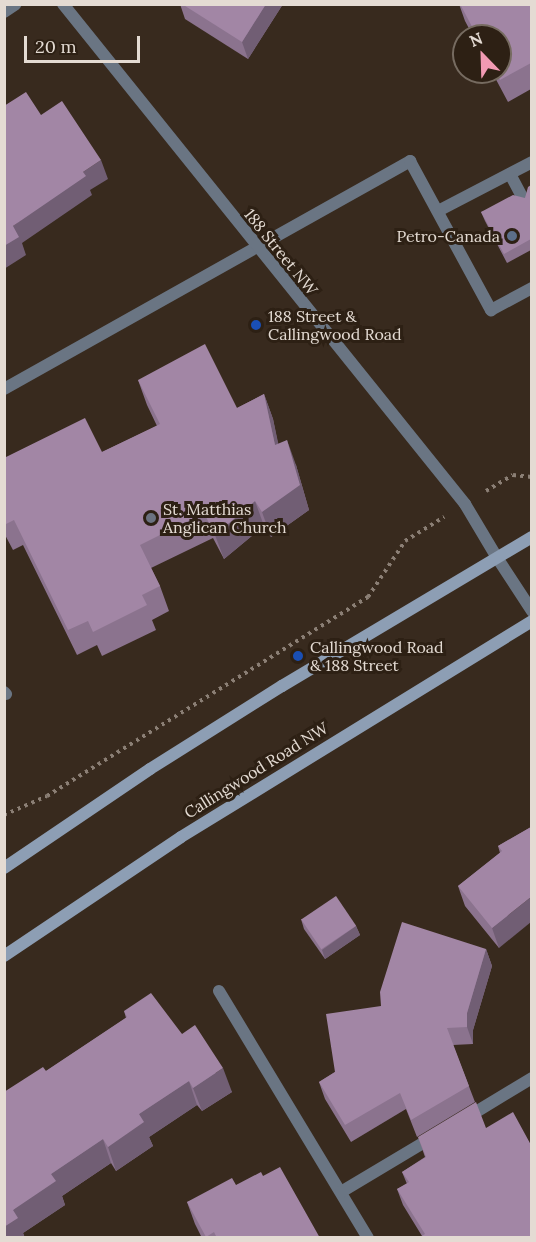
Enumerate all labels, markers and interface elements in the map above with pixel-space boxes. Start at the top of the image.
scale bar [27,24,142,62]
north arrow [452,24,512,84]
text: N [466,28,485,51]
text: 20 m [35,35,77,58]
street label: 188 Street NW [240,205,322,299]
place label: Petro-Canada [396,226,500,246]
marker: Petro-Canada [505,229,519,243]
place label: 188 Street & Callingwood Road [268,306,402,344]
marker: 188 Street & Callingwood Road [249,318,263,332]
place label: St. Matthias Anglican Church [163,499,287,537]
marker: St. Matthias Anglican Church [144,511,158,525]
place label: Callingwood Road & 188 Street [310,637,444,675]
marker: Callingwood Road & 188 Street [291,649,305,663]
street label: Callingwood Road NW [181,718,331,822]

